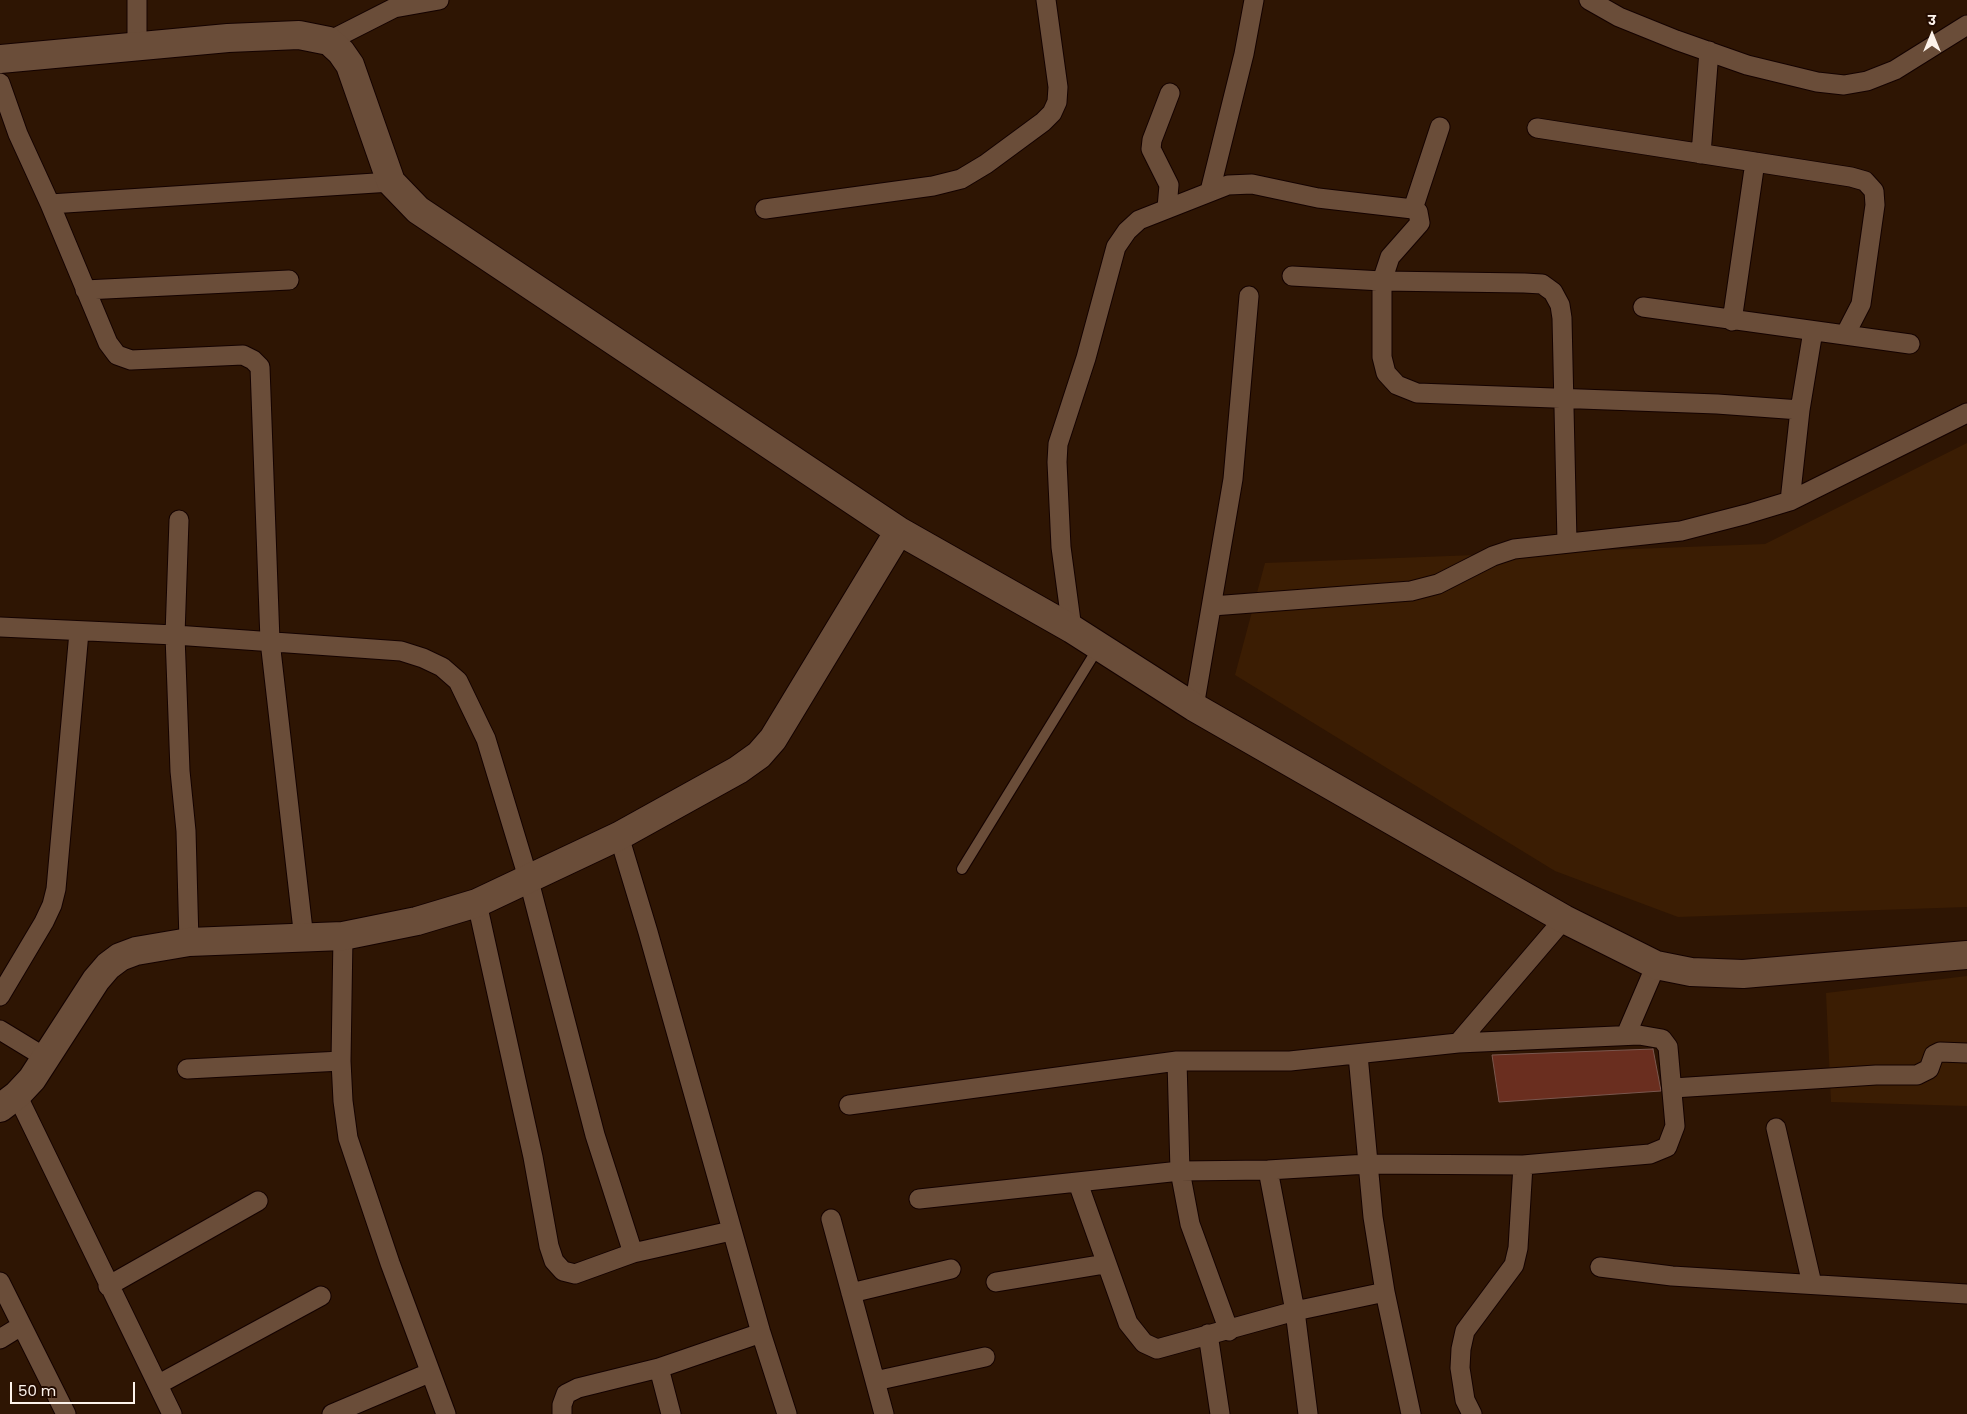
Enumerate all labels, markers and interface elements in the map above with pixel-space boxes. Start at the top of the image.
north arrow [1907,10,1957,60]
text: उ [1928,10,1936,30]
scale bar [12,1372,138,1404]
text: 50 m [18,1380,56,1401]

